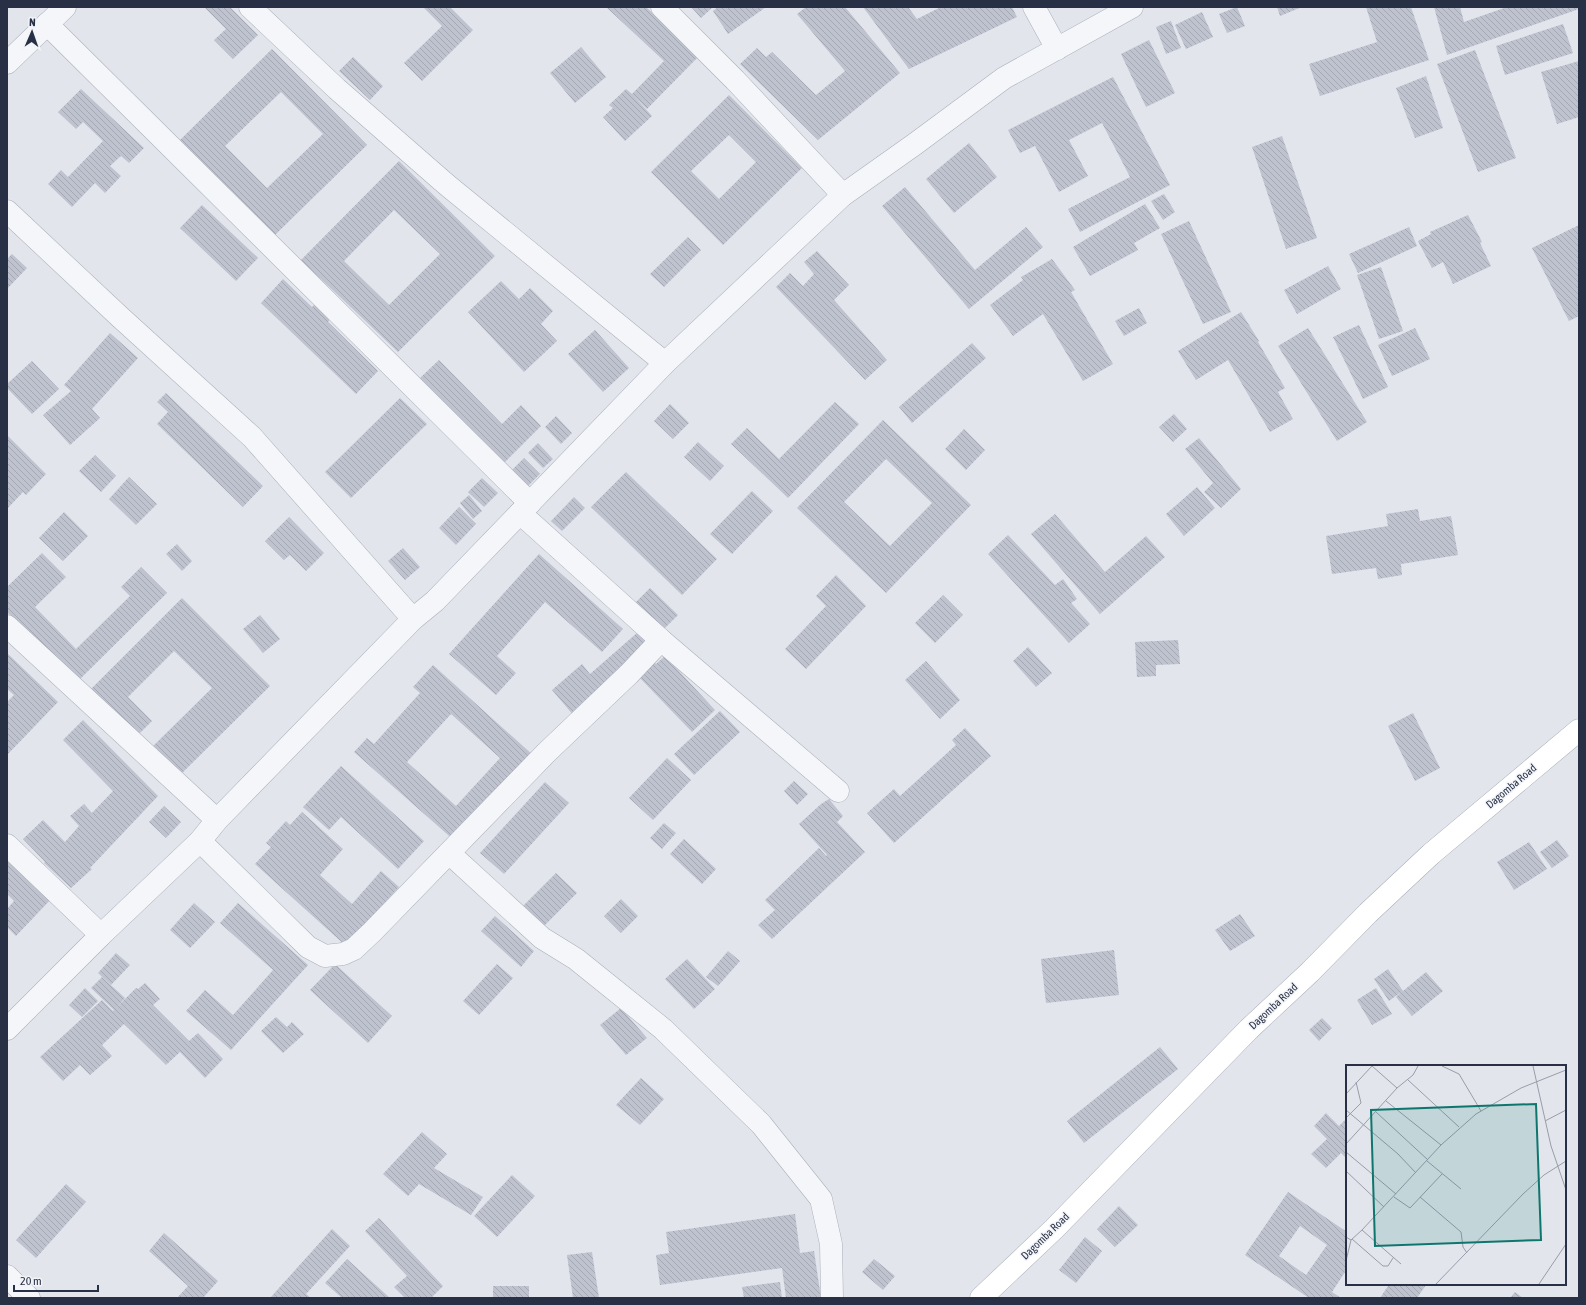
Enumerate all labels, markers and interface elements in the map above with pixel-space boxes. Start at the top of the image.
north arrow [12,12,52,52]
text: N [29,16,36,28]
street label: Dagomba Road [1484,762,1538,810]
street label: Dagomba Road [1246,981,1300,1031]
inset map [1346,1065,1566,1285]
street label: Dagomba Road [1019,1210,1071,1262]
scale bar [14,1267,98,1293]
text: 20 m [20,1274,42,1288]

